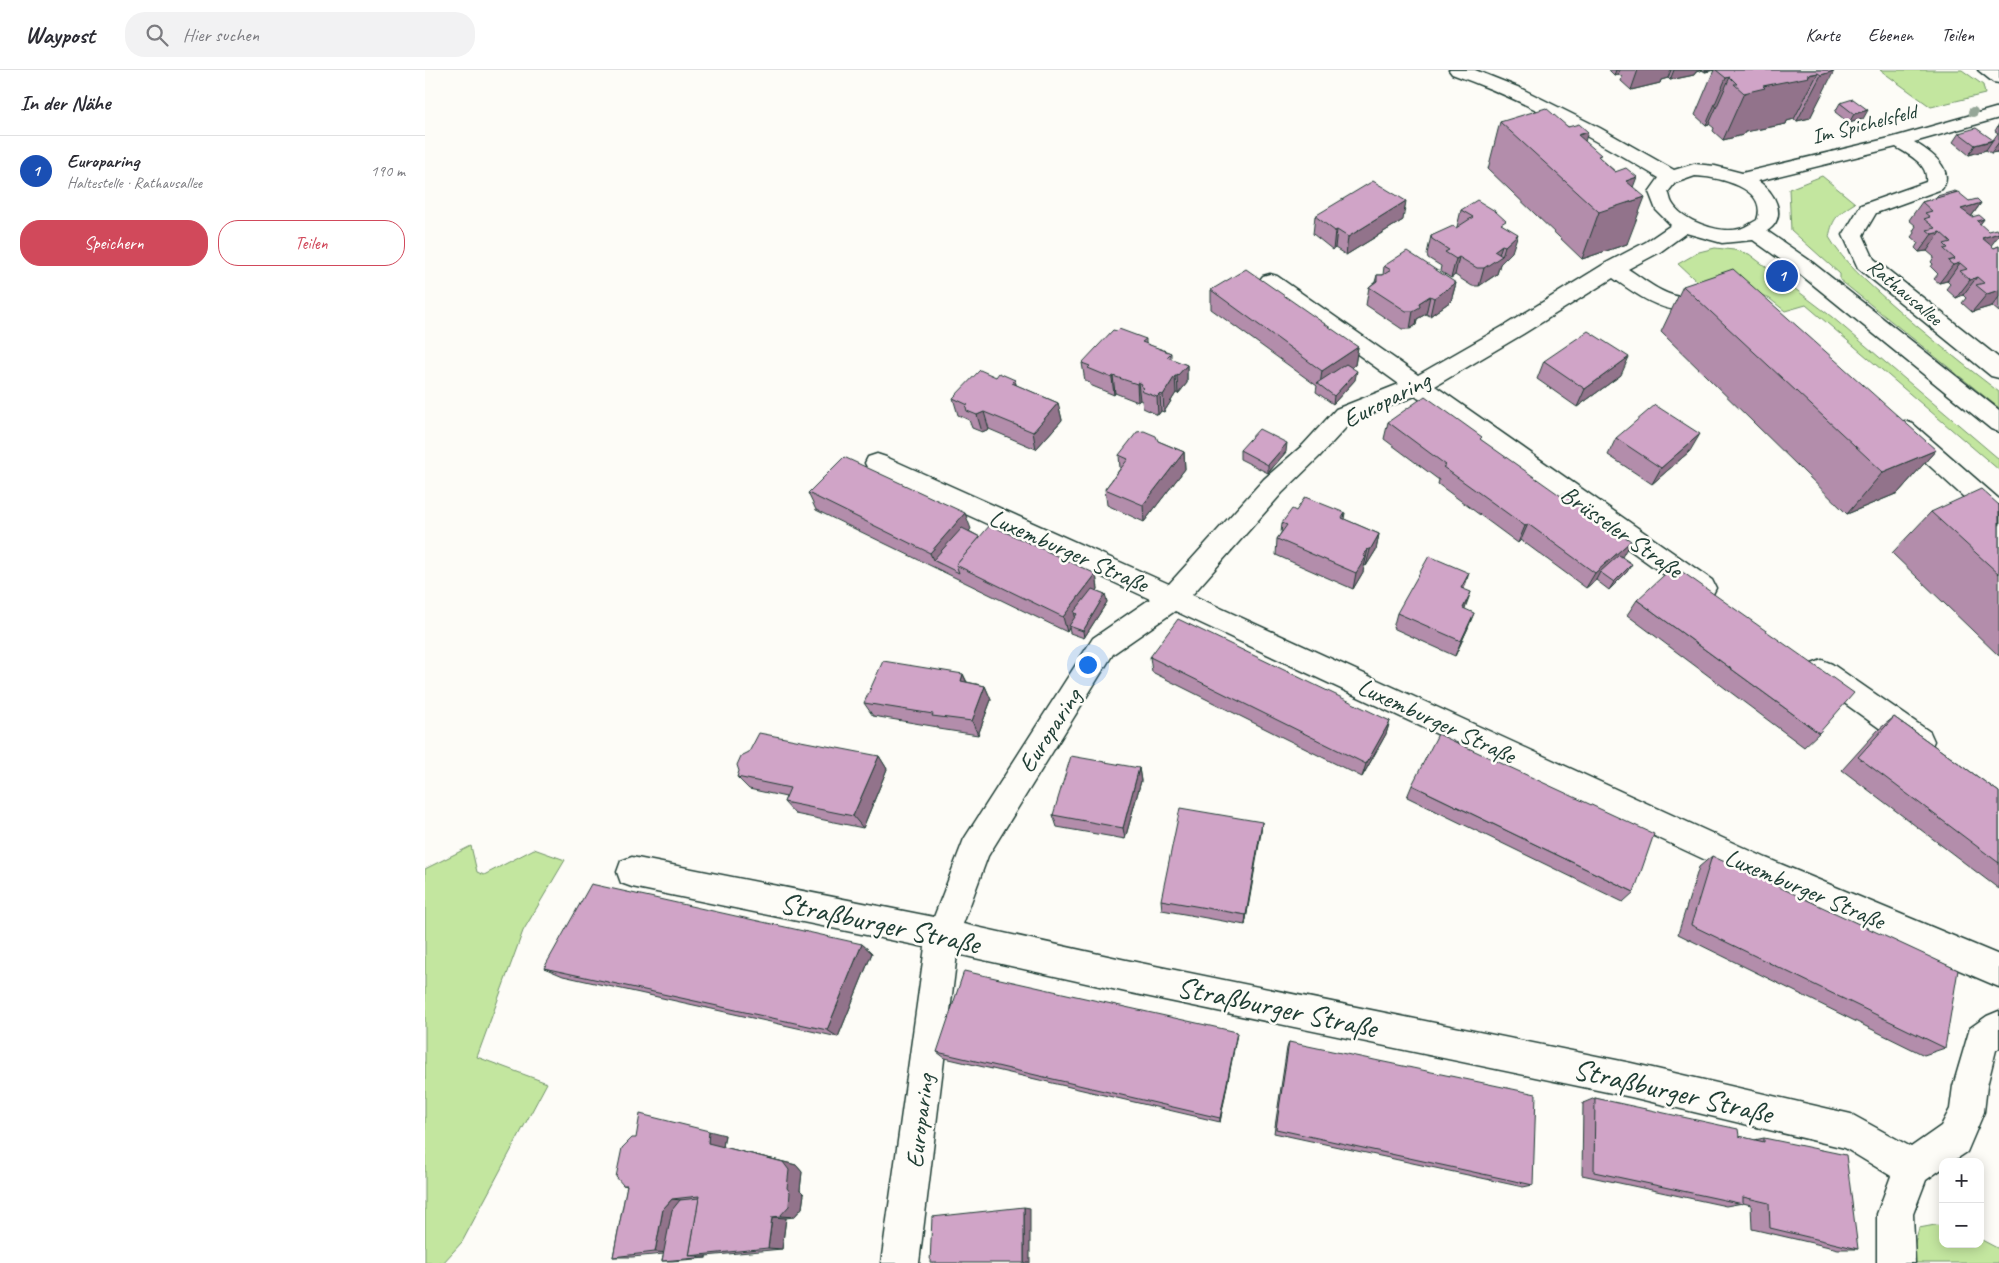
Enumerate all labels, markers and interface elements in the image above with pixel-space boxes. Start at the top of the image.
search box [125,12,475,57]
text: Waypost [25,20,95,50]
icon: search [143,21,171,49]
text: Hier suchen [183,23,259,47]
text: Karte [1805,24,1840,46]
text: Ebenen [1868,24,1913,46]
text: Teilen [1941,24,1974,46]
text: In der Nähe [20,90,110,116]
street label: Im Spichelsfeld [1809,98,1922,150]
text: Europaring [67,149,139,173]
text: 1 [32,161,40,181]
text: 190 m [371,161,405,181]
text: Haltestelle · Rathausallee [67,173,202,193]
button: Speichern [20,220,208,266]
button: Teilen [218,220,405,266]
street label: Rathausallee [1862,253,1949,332]
pin: 1 [1766,257,1798,295]
street label: Europaring [1337,363,1437,435]
street label: Brüsseler Straße [1554,478,1690,587]
street label: Luxemburger Straße [984,502,1155,601]
your location [1075,652,1101,678]
street label: Luxemburger Straße [1353,670,1522,772]
street label: Europaring [1011,681,1090,779]
street label: Luxemburger Straße [1720,841,1891,938]
street label: Straßburger Straße [777,883,986,963]
street label: Straßburger Straße [1174,967,1383,1047]
street label: Straßburger Straße [1570,1050,1779,1133]
street label: Europaring [898,1071,942,1170]
map controls [1939,1158,1984,1248]
button: + [1939,1158,1984,1203]
button: − [1939,1203,1984,1248]

